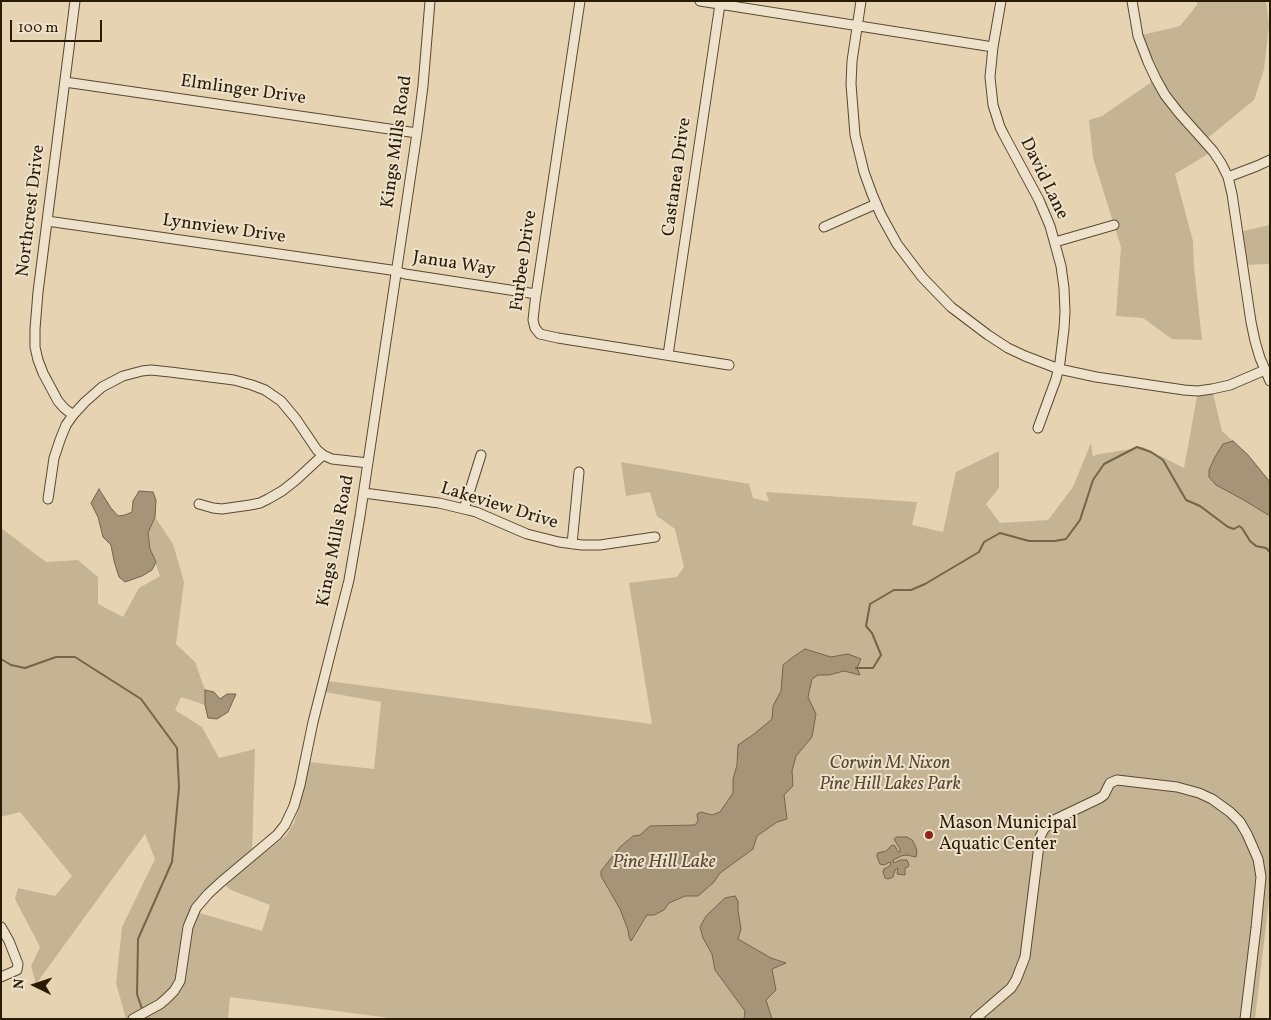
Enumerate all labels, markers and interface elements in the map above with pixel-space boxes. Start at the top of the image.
scale bar [12,10,105,42]
text: 100 m [18,18,58,39]
street label: Elmlinger Drive [179,72,307,110]
street label: Kings Mills Road [378,74,418,210]
street label: Castanea Drive [659,116,697,238]
street label: David Lane [1014,134,1072,224]
street label: Northcrest Drive [13,144,51,278]
street label: Furbee Drive [507,209,543,313]
street label: Lynnview Drive [161,211,287,249]
street label: Janua Way [411,248,497,282]
street label: Kings Mills Road [314,473,360,609]
street label: Lakeview Drive [438,479,560,535]
park label: Corwin M. Nixon Pine Hill Lakes Park [819,754,961,796]
place label: Mason Municipal Aquatic Center [939,814,1077,856]
marker: Mason Municipal Aquatic Center [923,829,935,841]
water label: Pine Hill Lake [612,853,716,875]
north arrow [10,960,60,1010]
text: N [10,978,29,990]

